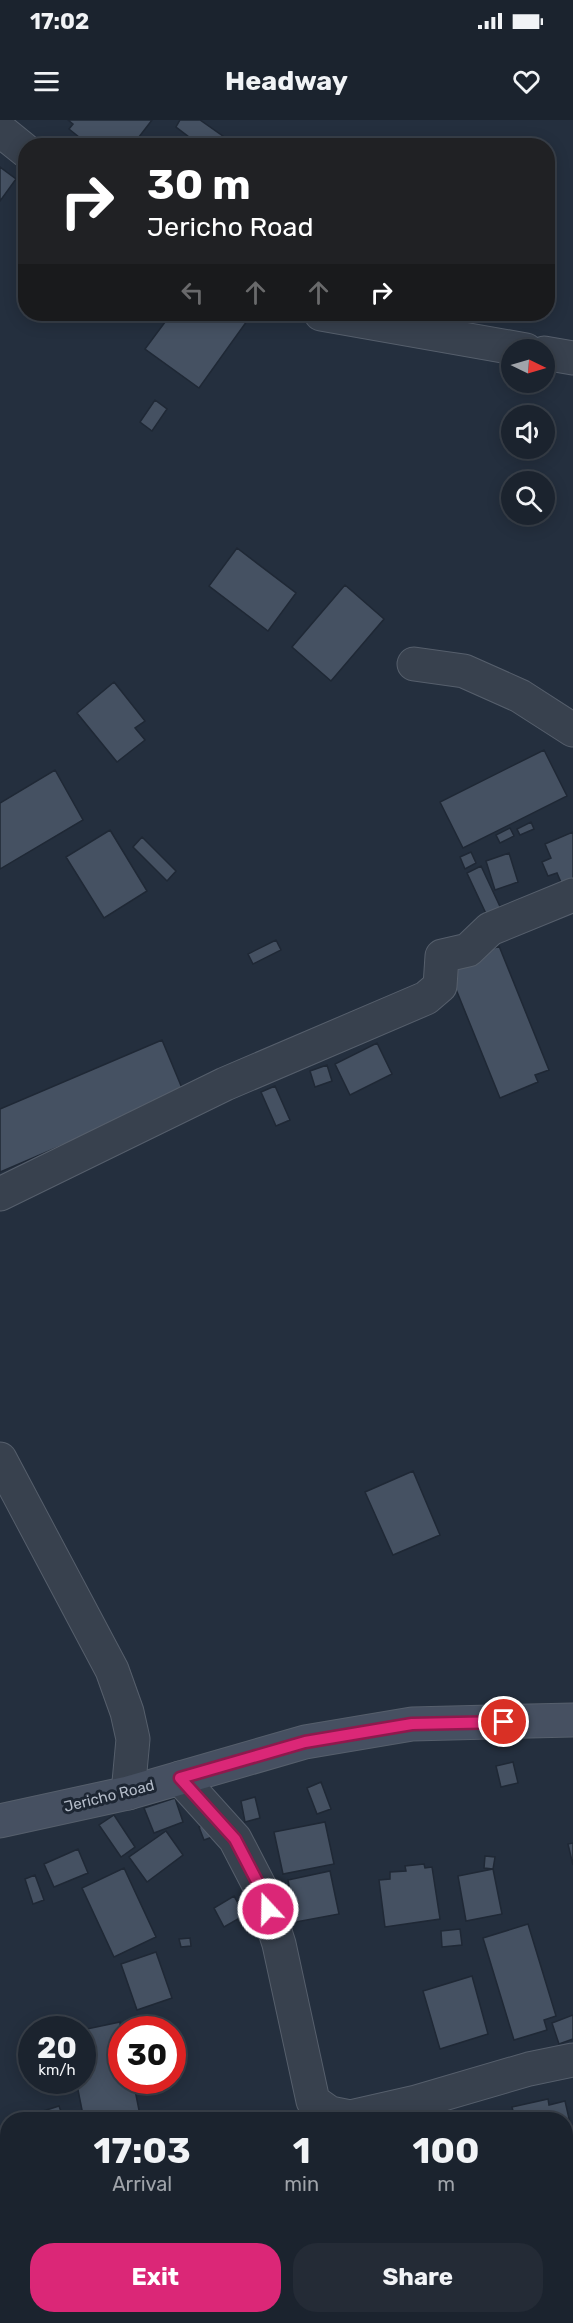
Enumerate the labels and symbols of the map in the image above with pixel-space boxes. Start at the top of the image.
north arrow [501,339,555,393]
pin [478,1696,529,1747]
street label: Jericho Road [62,1776,156,1816]
position arrow [236,1877,300,1941]
speed limit sign: 30 [108,2016,186,2094]

